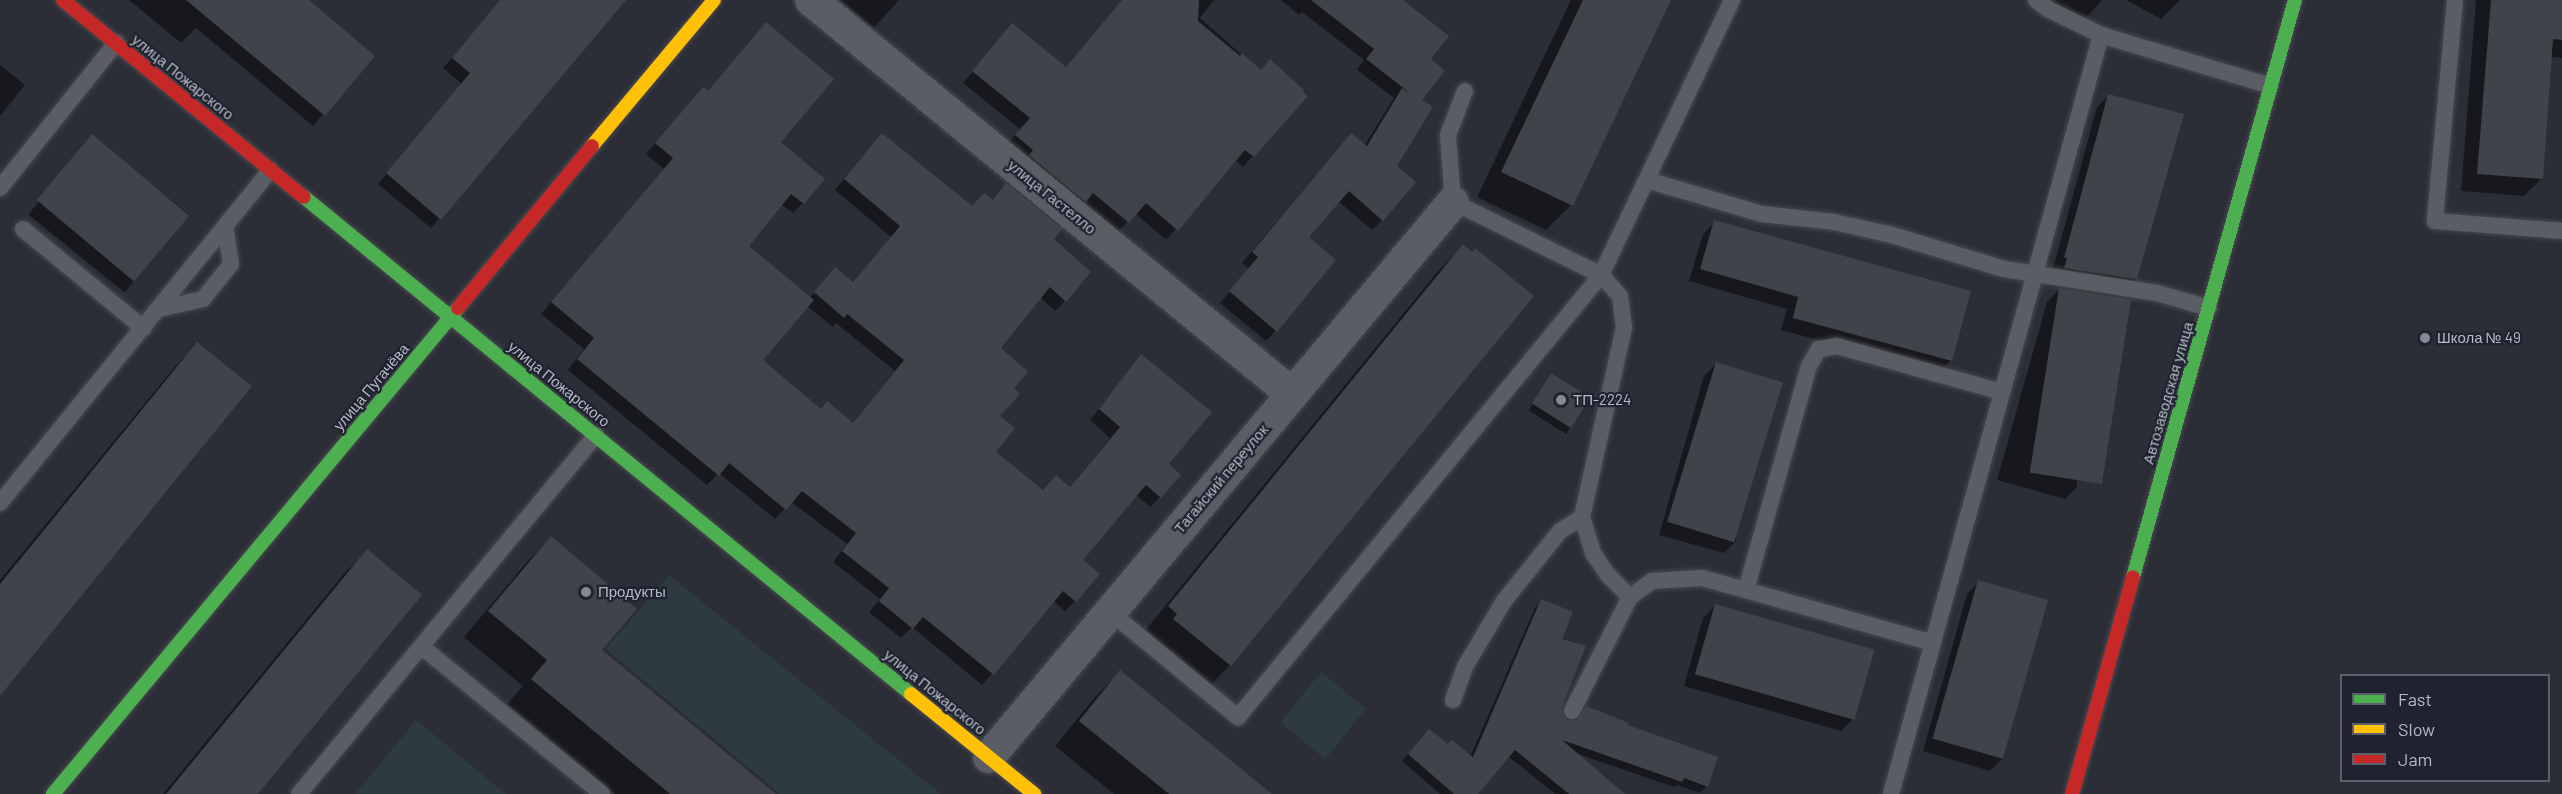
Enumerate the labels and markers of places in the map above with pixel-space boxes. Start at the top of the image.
place label: Школа № 49 [2437,329,2521,347]
marker: Школа № 49 [2418,331,2432,345]
place label: ТП-2224 [1573,391,1631,409]
marker: ТП-2224 [1554,393,1568,407]
place label: Продукты [598,583,666,601]
marker: Продукты [579,585,593,599]

